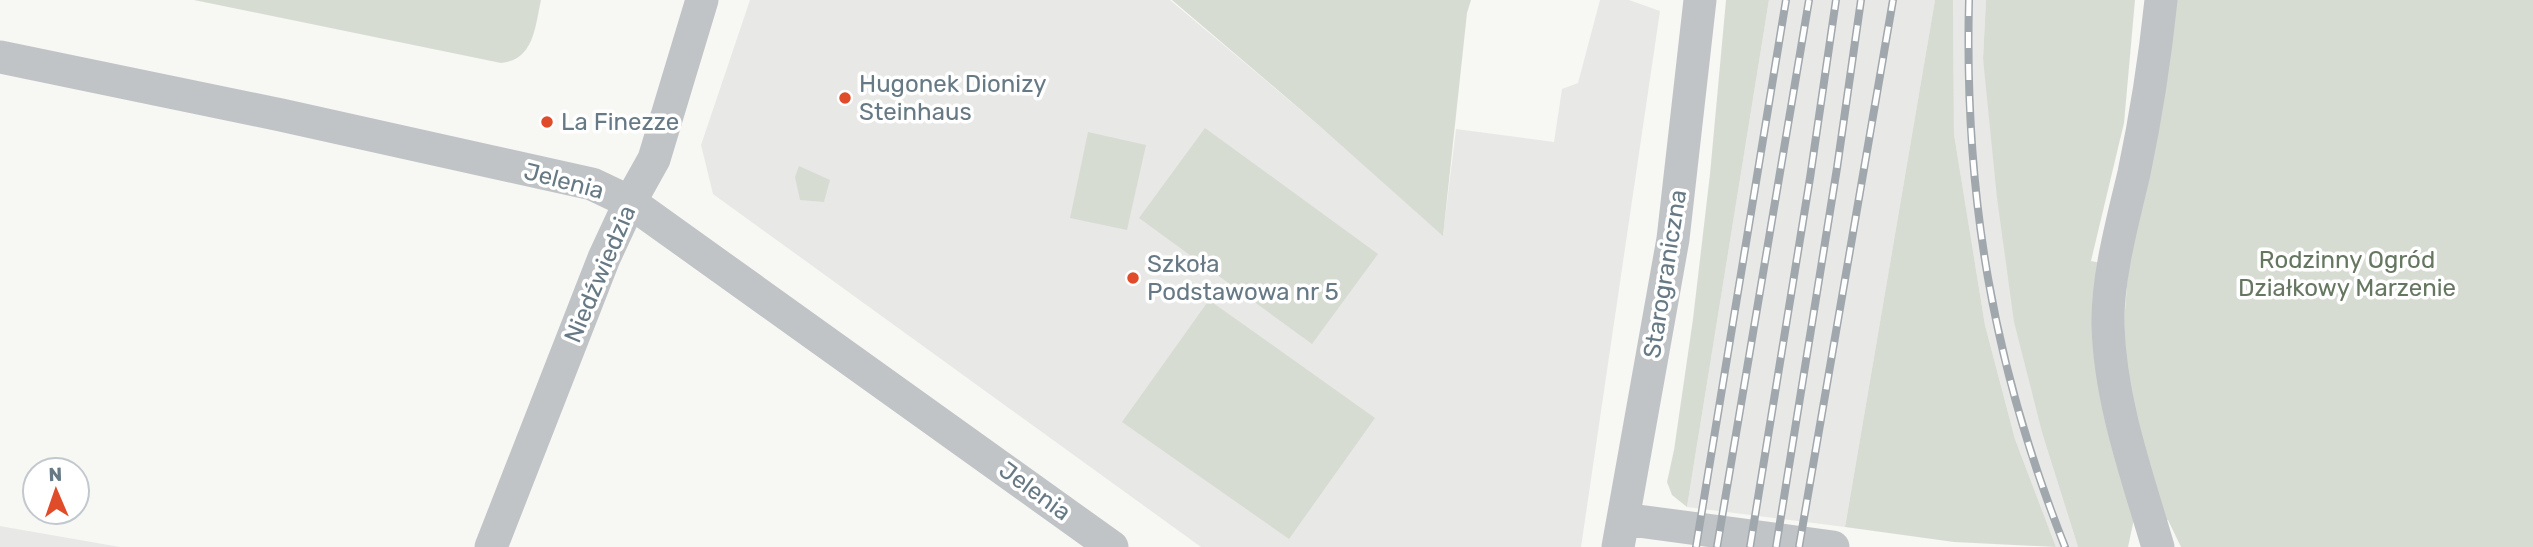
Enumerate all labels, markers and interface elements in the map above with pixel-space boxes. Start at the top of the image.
place label: Hugonek Dionizy Steinhaus [859,70,1047,126]
marker: Hugonek Dionizy Steinhaus [837,90,853,106]
place label: La Finezze [561,108,679,136]
marker: La Finezze [539,114,555,130]
street label: Jelenia [521,157,607,205]
street label: Starograniczna [1638,188,1692,360]
street label: Niedźwiedzia [558,201,642,347]
park label: Rodzinny Ogród Działkowy Marzenie [2238,246,2456,302]
place label: Szkoła Podstawowa nr 5 [1147,250,1339,306]
marker: Szkoła Podstawowa nr 5 [1125,270,1141,286]
north arrow [21,456,91,526]
street label: Jelenia [994,456,1076,526]
text: N [48,463,63,486]

